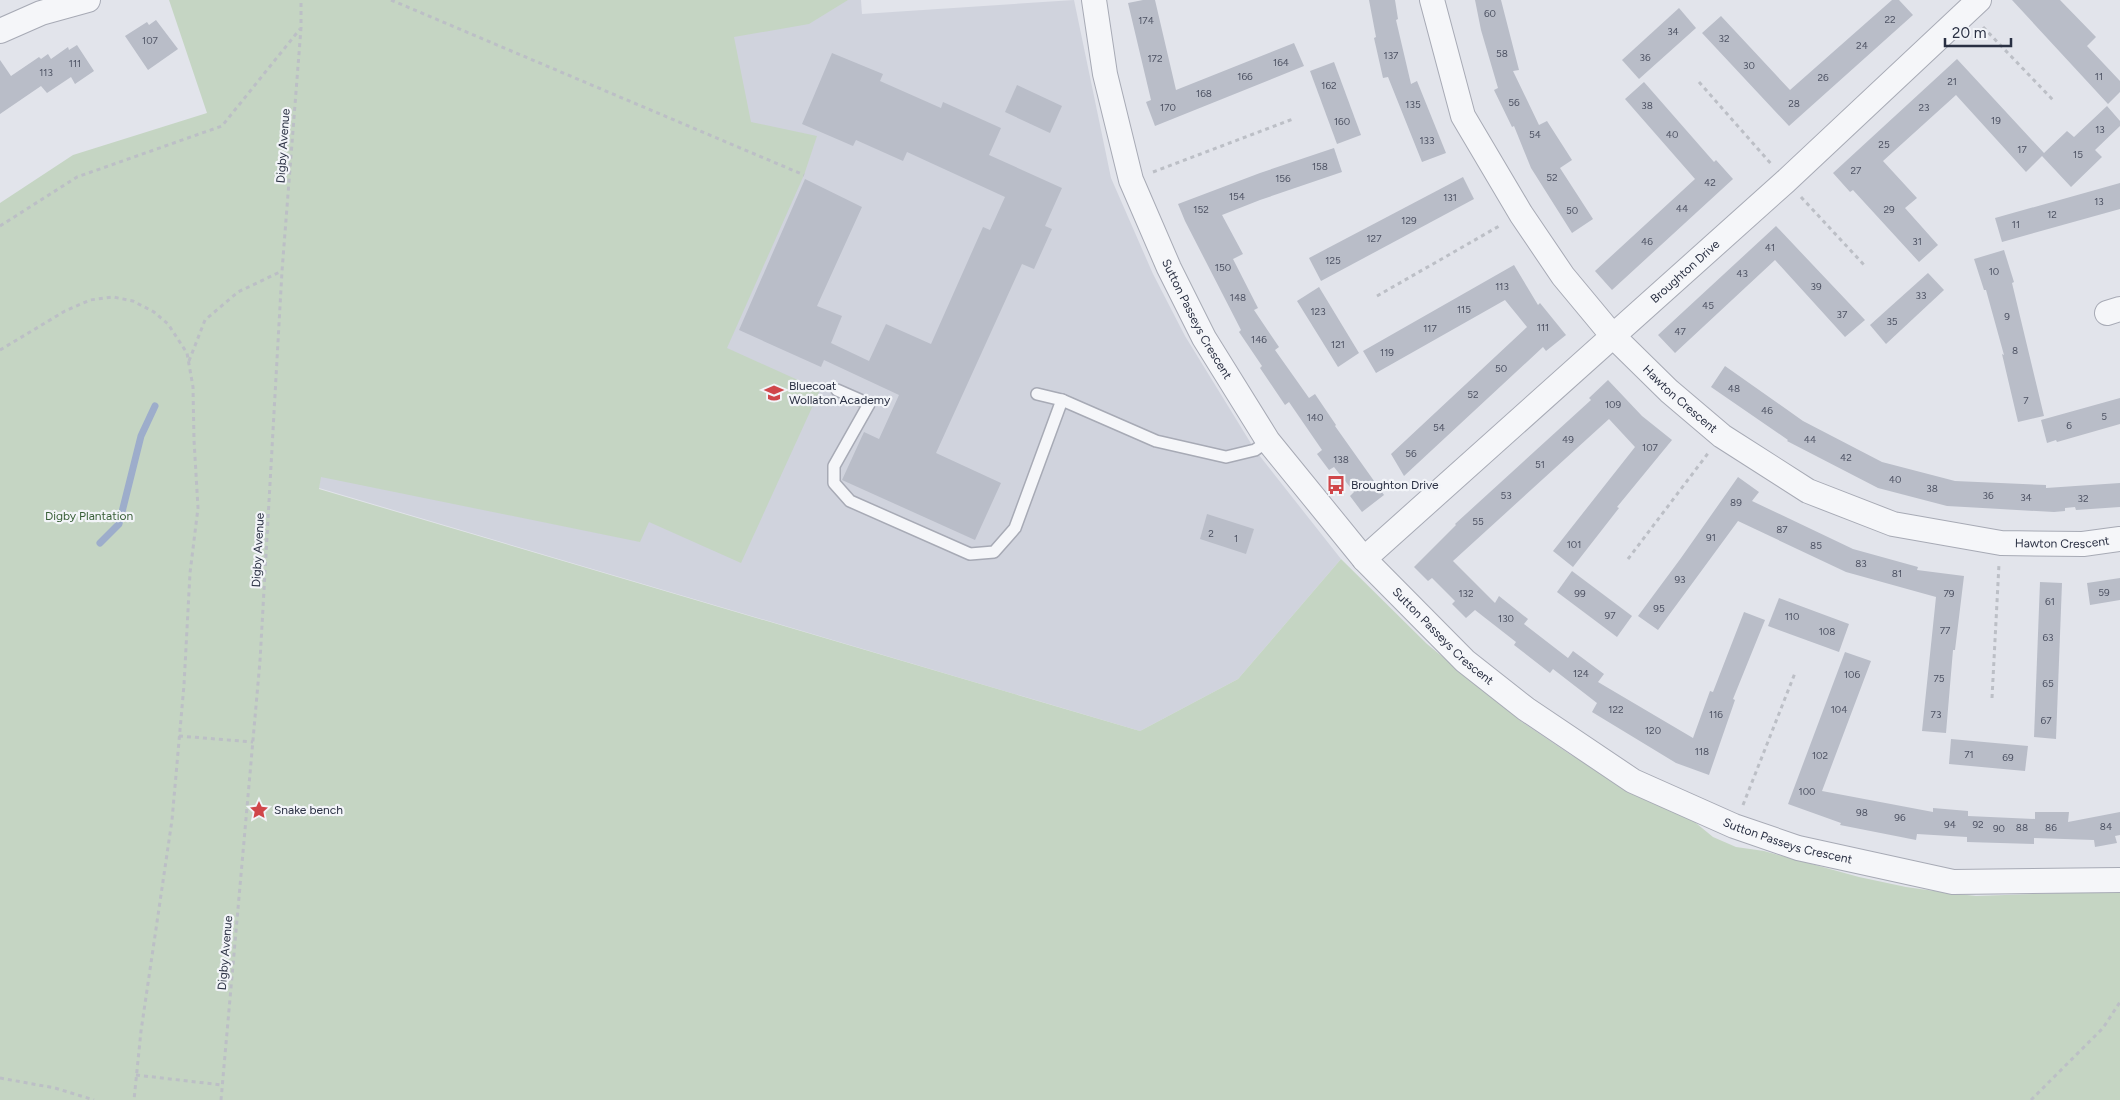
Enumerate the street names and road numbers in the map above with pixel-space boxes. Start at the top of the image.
street label: Digby Avenue [273,108,293,184]
street label: Broughton Drive [1648,237,1723,306]
street label: Sutton Passeys Crescent [1159,257,1235,382]
street label: Hawton Crescent [1640,362,1720,436]
street label: Digby Avenue [249,512,267,588]
street label: Hawton Crescent [2015,533,2111,551]
street label: Sutton Passeys Crescent [1390,585,1497,688]
street label: Sutton Passeys Crescent [1721,815,1854,867]
street label: Digby Avenue [215,915,235,991]

